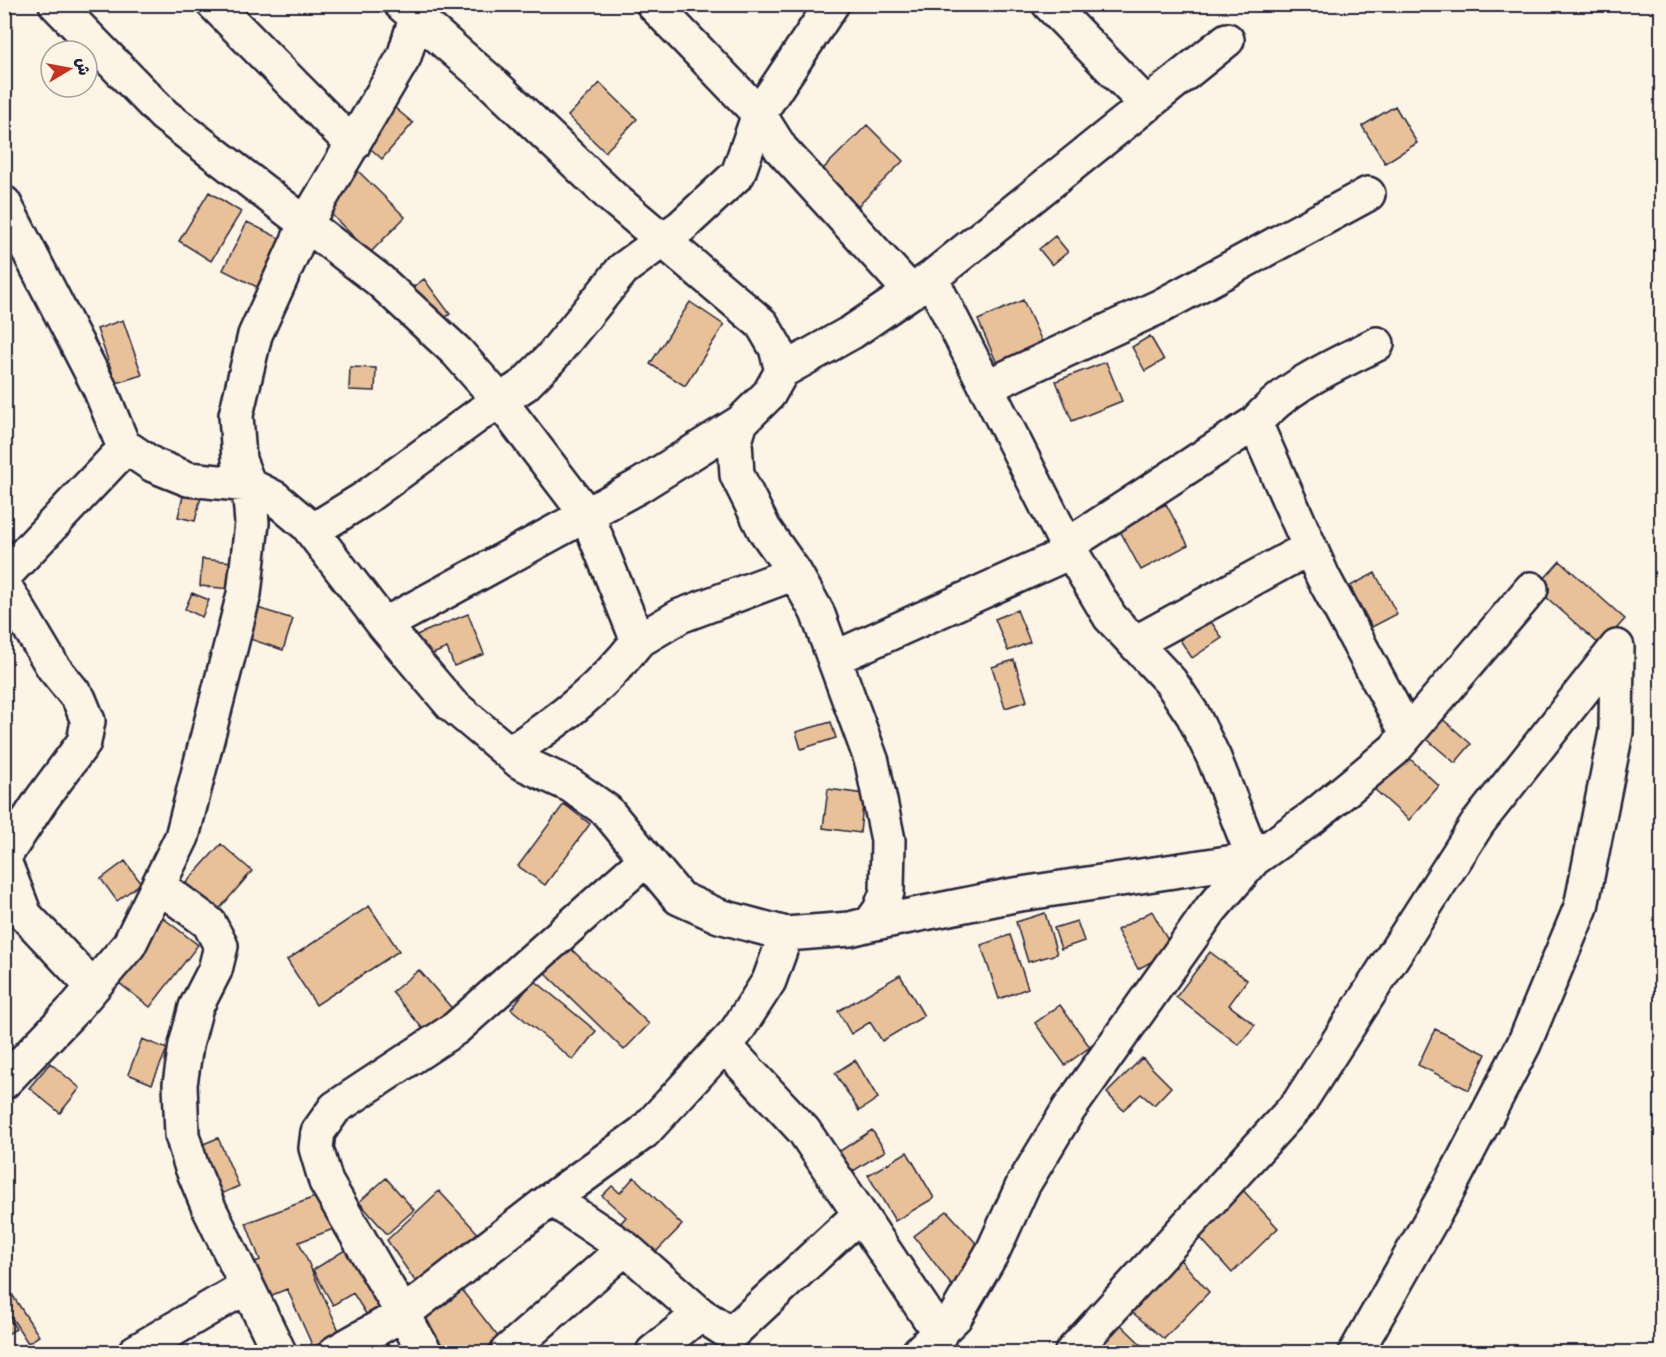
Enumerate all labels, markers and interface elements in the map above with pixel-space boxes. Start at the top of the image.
north arrow [39,39,99,99]
text: ش [71,56,93,77]

